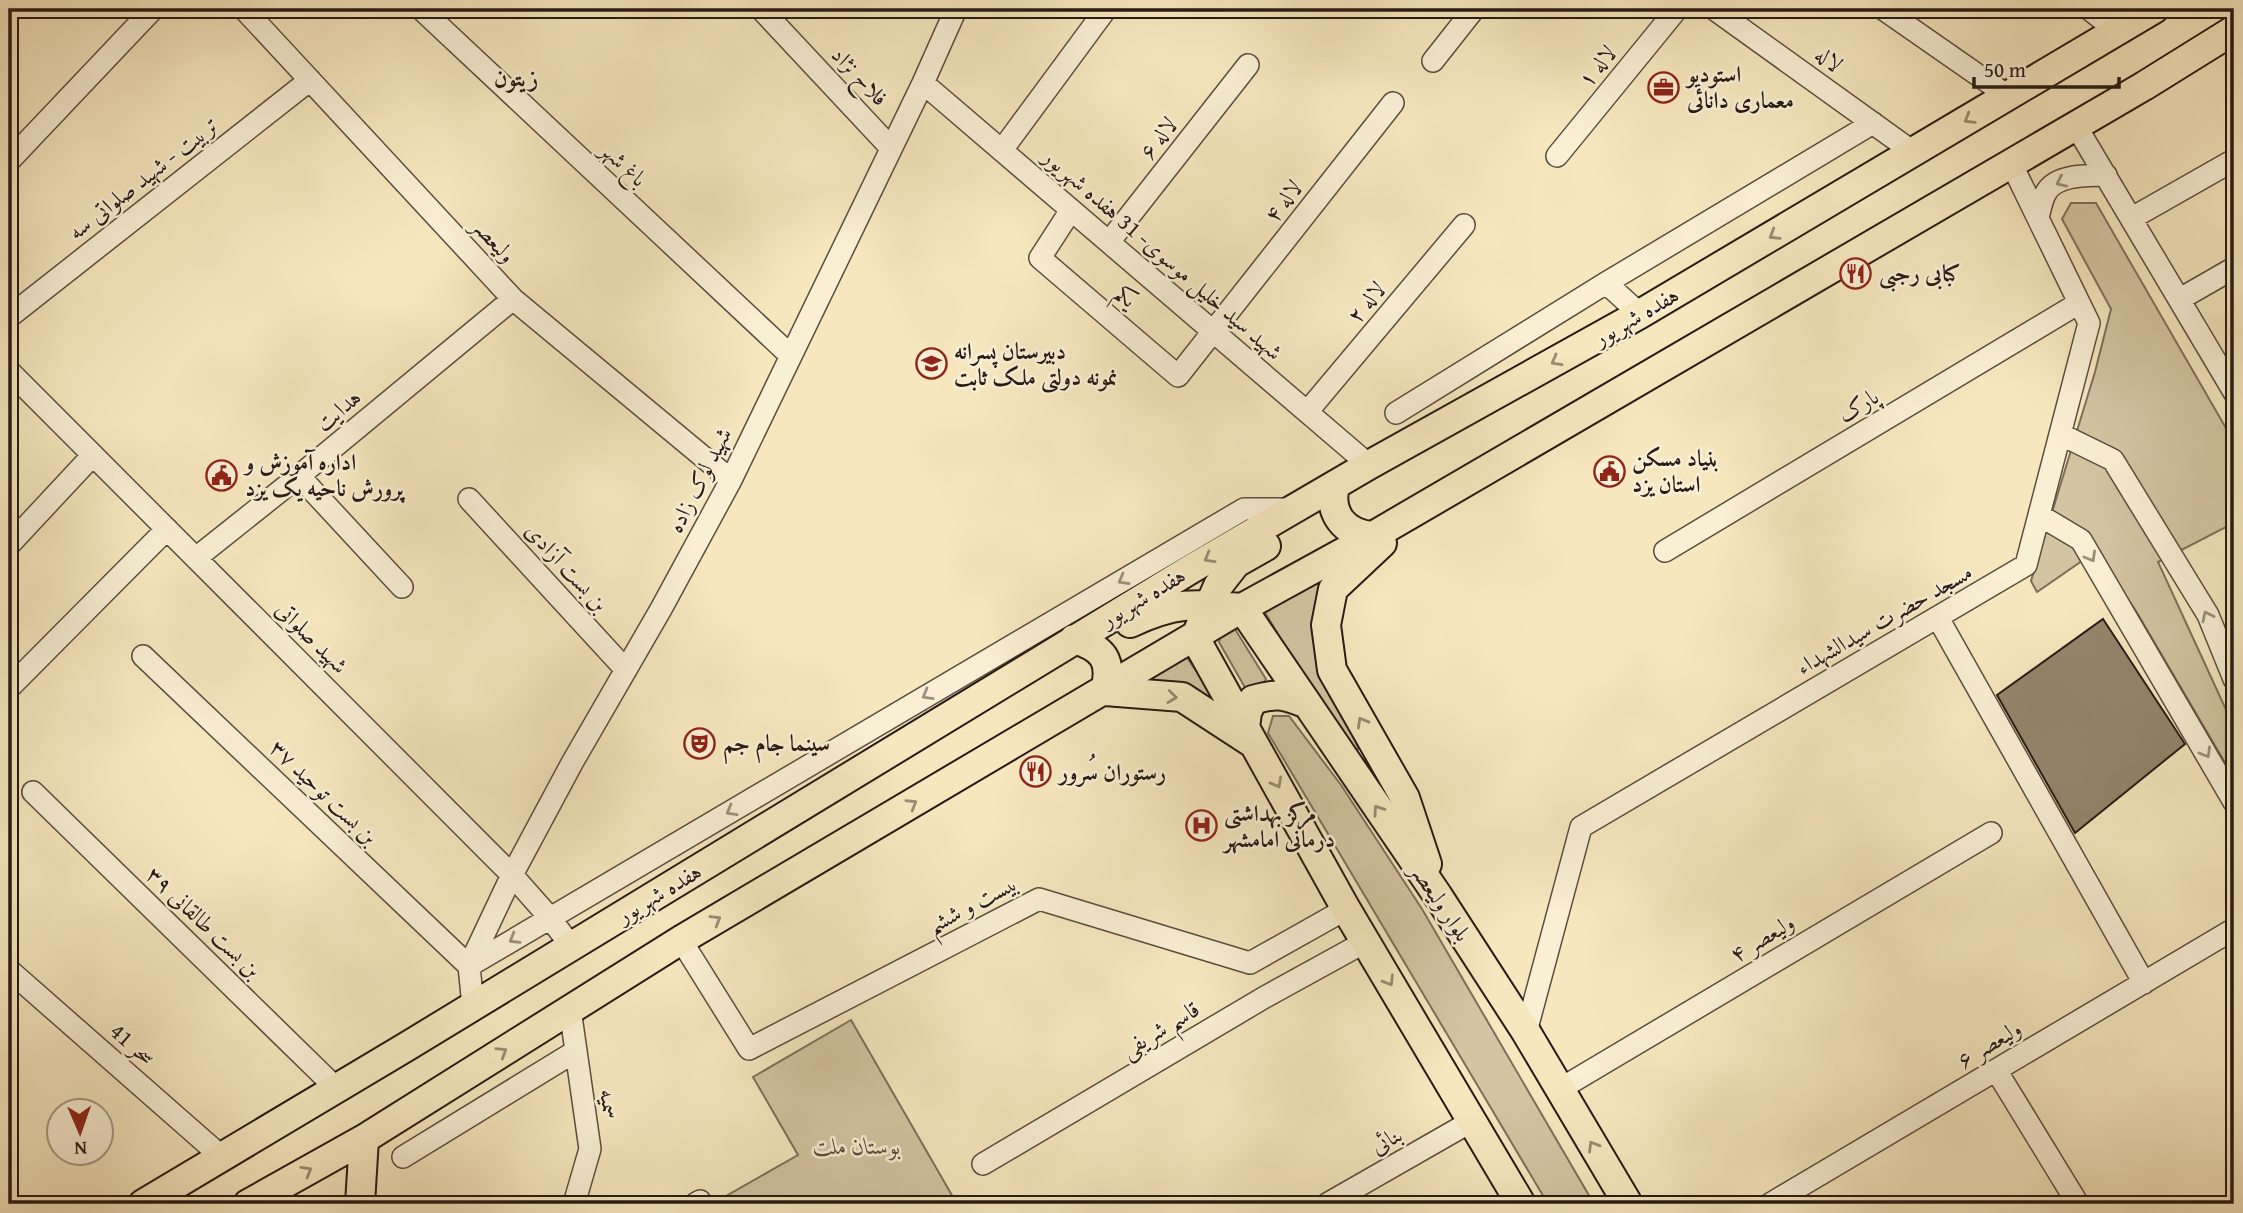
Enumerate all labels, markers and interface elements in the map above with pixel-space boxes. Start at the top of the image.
street label: لاله ۱ [1569,37,1624,94]
street label: لاله [1809,37,1850,80]
street label: فلاح نژاد [820,39,897,116]
scale bar [1974,46,2119,90]
text: 50 m [1984,54,2026,85]
place label: استودیو معماری دانائی [1684,57,1794,116]
district label: زیتون [494,60,539,95]
office icon: استودیو معماری دانائی [1647,70,1681,104]
street label: تربیت - شهید صلواتی سه [60,108,225,247]
street label: لاله ۶ [1130,109,1185,166]
one-way arrow [1964,111,1977,124]
street label: باغ شهر [589,132,655,197]
street label: شهید سید خلیل موسوی- 31 هفده شهریور [1034,139,1291,368]
street label: لاله ۴ [1255,172,1310,229]
one-way arrow [2056,174,2068,188]
street label: ولیعصر [463,208,524,270]
one-way arrow [1768,227,1781,240]
restaurant icon: کبابی رجبی [1839,256,1873,290]
place label: کبابی رجبی [1879,256,1960,292]
street label: لاله ۲ [1338,273,1393,330]
street label: یکم [1104,276,1146,320]
street label: هفده شهریور [1585,278,1685,354]
place label: دبیرستان پسرانه نمونه دولتی ملک ثابت [954,334,1117,394]
school or university icon: دبیرستان پسرانه نمونه دولتی ملک ثابت [914,347,948,381]
one-way arrow [1550,353,1563,367]
street label: پارک [1831,378,1887,431]
street label: هدایت [308,381,368,439]
street label: شهید لوک زاده [658,421,739,538]
place label: بنیاد مسکن استان یزد [1632,441,1719,500]
place label: اداره آموزش و پرورش ناحیه یک یزد [242,445,406,504]
public building icon: بنیاد مسکن استان یزد [1592,454,1626,488]
public building icon: اداره آموزش و پرورش ناحیه یک یزد [205,458,239,492]
street label: بن بست آزادی [518,514,617,619]
one-way arrow [2083,549,2096,562]
one-way arrow [1203,550,1216,563]
street label: مسجد حضرت سیدالشهداء [1790,555,1978,682]
street label: هفده شهریور [1092,558,1192,636]
one-way arrow [1118,572,1131,585]
street label: شهید صلواتی [268,593,356,681]
one-way arrow [2202,611,2216,623]
one-way arrow [922,687,935,700]
one-way arrow [1166,689,1178,704]
one-way arrow [1357,717,1370,730]
theatre icon: سینما جام جم [683,726,717,760]
place label: سینما جام جم [723,726,830,764]
street label: بن بست توحید ۳۷ [263,731,386,852]
one-way arrow [2197,746,2210,759]
place label: رستوران سُرور [1056,753,1166,788]
restaurant icon: رستوران سُرور [1019,755,1053,789]
one-way arrow [1269,776,1282,788]
place label: مرکز بهداشتی درمانی امامشهر [1221,796,1335,855]
one-way arrow [905,799,917,812]
one-way arrow [725,802,738,815]
one-way arrow [1374,805,1386,818]
hospital icon: مرکز بهداشتی درمانی امامشهر [1184,809,1218,843]
street label: هفده شهریور [608,854,708,932]
street label: بلوار ولیعصر [1402,854,1480,948]
street label: بن‌ بست طالقانی ۳۹ [139,858,269,985]
street label: بیست و ششم [921,866,1026,947]
street label: ولیعصر ۴ [1723,905,1800,970]
one-way arrow [709,915,722,928]
one-way arrow [509,931,522,944]
one-way arrow [1380,973,1393,986]
street label: قاسم شریفی [1114,992,1209,1071]
street label: ولیعصر ۶ [1950,1011,2027,1076]
street label: سحر 41 [103,1014,163,1073]
one-way arrow [494,1048,507,1061]
street label: سمیه [592,1087,629,1121]
north arrow [46,1098,116,1168]
street label: بنائی [1364,1117,1408,1162]
park label: بوستان ملت [813,1129,902,1162]
text: N [73,1135,87,1163]
one-way arrow [1589,1140,1602,1153]
one-way arrow [300,1166,313,1179]

